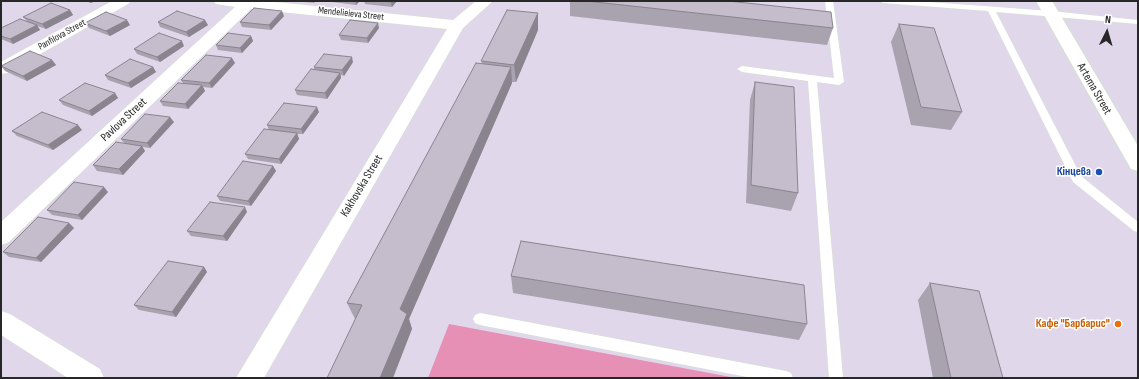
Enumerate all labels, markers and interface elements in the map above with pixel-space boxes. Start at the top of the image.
street label: Mendelieieva Street [317,5,385,23]
north arrow [1087,12,1127,52]
text: N [1105,13,1112,26]
street label: Panfilova Street [36,17,88,53]
street label: Artema Street [1074,61,1114,117]
street label: Pavlova Street [98,95,150,145]
street label: Kakhovska Street [338,152,386,220]
place label: Кінцева [1057,165,1091,179]
marker: Кінцева [1094,167,1104,177]
place label: Кафе "Барбарис" [1036,317,1110,331]
marker: Кафе "Барбарис" [1113,319,1123,329]

